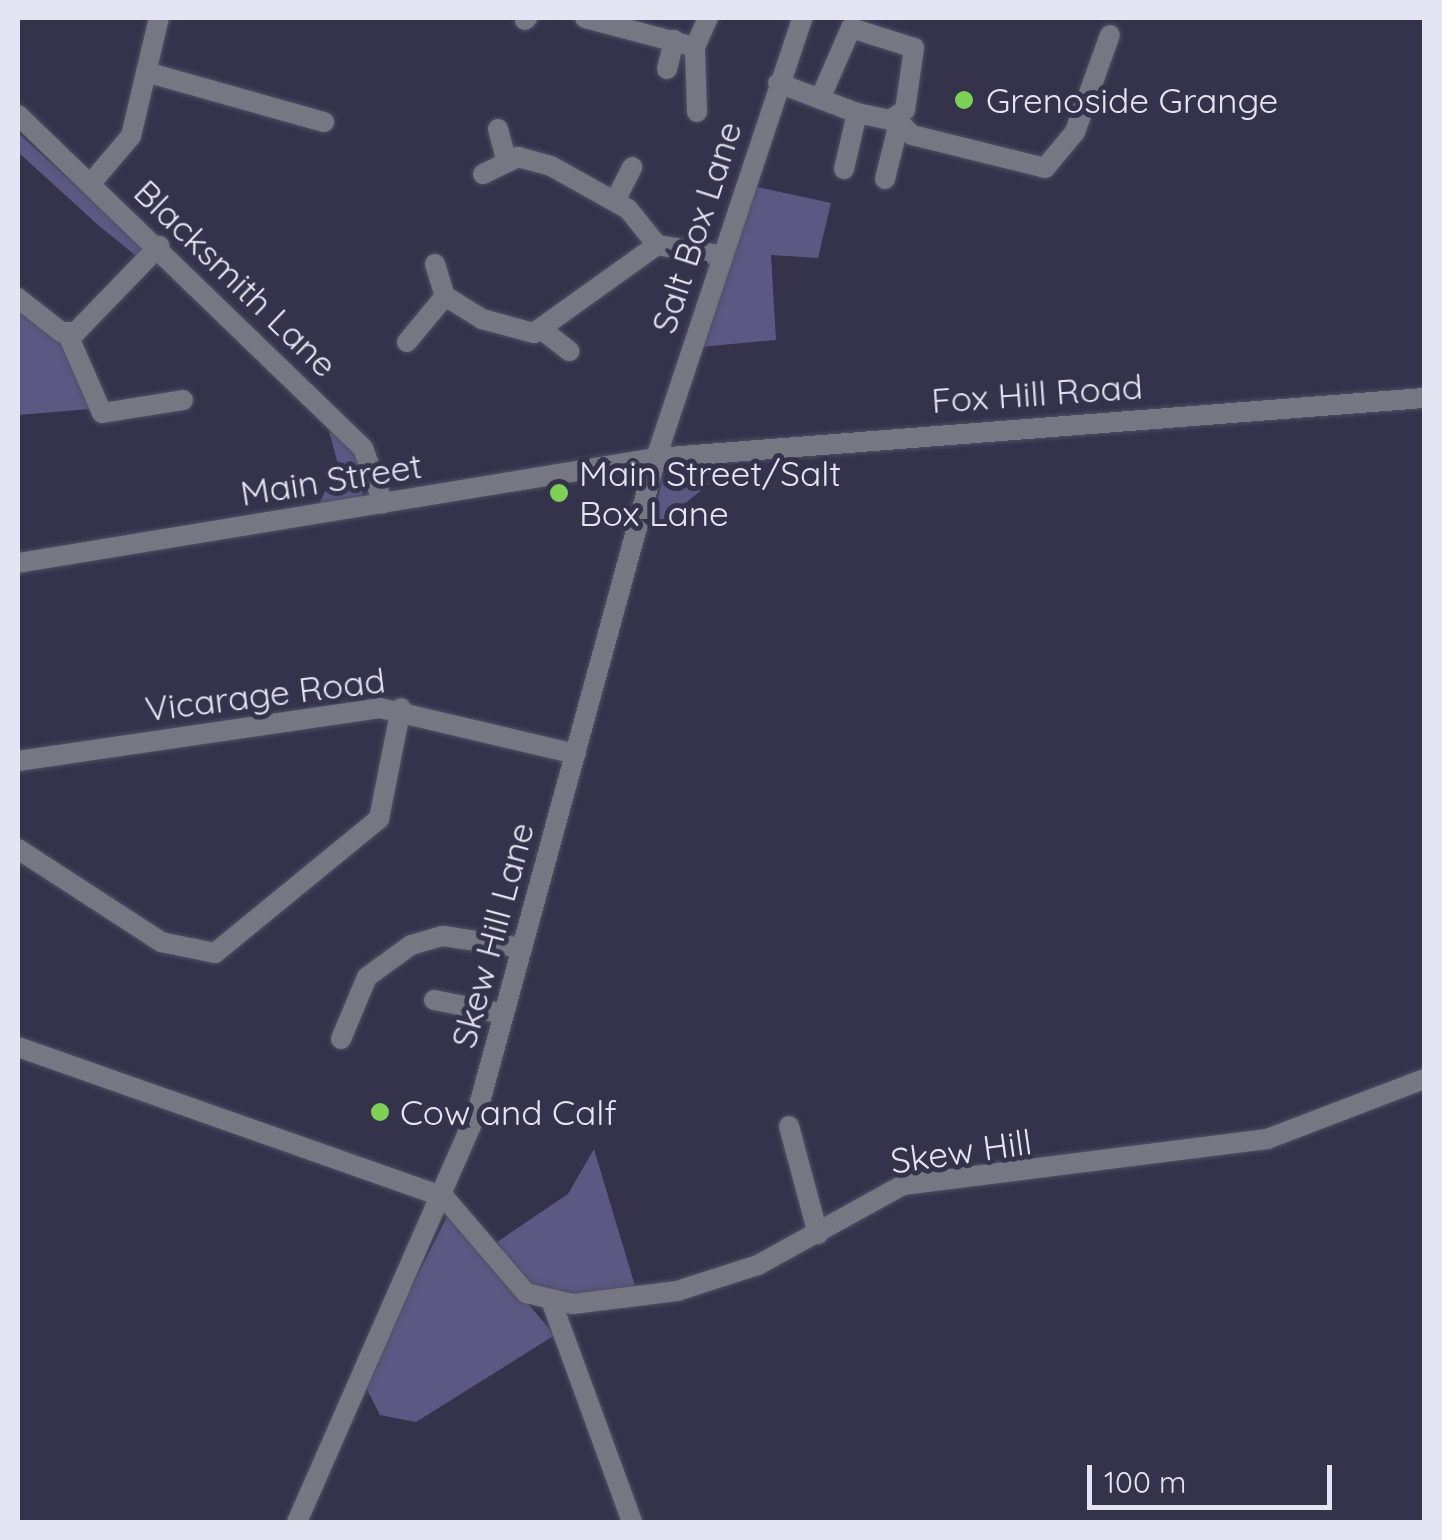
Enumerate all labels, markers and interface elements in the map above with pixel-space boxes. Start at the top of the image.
place label: Grenoside Grange [986,79,1278,121]
marker: Grenoside Grange [951,87,977,113]
street label: Salt Box Lane [642,116,750,338]
street label: Blacksmith Lane [126,171,346,385]
street label: Fox Hill Road [930,365,1144,421]
street label: Main Street [237,444,425,514]
place label: Main Street/Salt Box Lane [579,452,841,534]
marker: Main Street/Salt Box Lane [548,482,570,504]
street label: Vicarage Road [143,658,387,730]
street label: Skew Hill Lane [442,818,542,1052]
place label: Cow and Calf [400,1091,617,1133]
marker: Cow and Calf [369,1101,391,1123]
street label: Skew Hill [888,1120,1034,1182]
scale bar [1092,1445,1337,1507]
text: 100 m [1104,1463,1186,1501]

